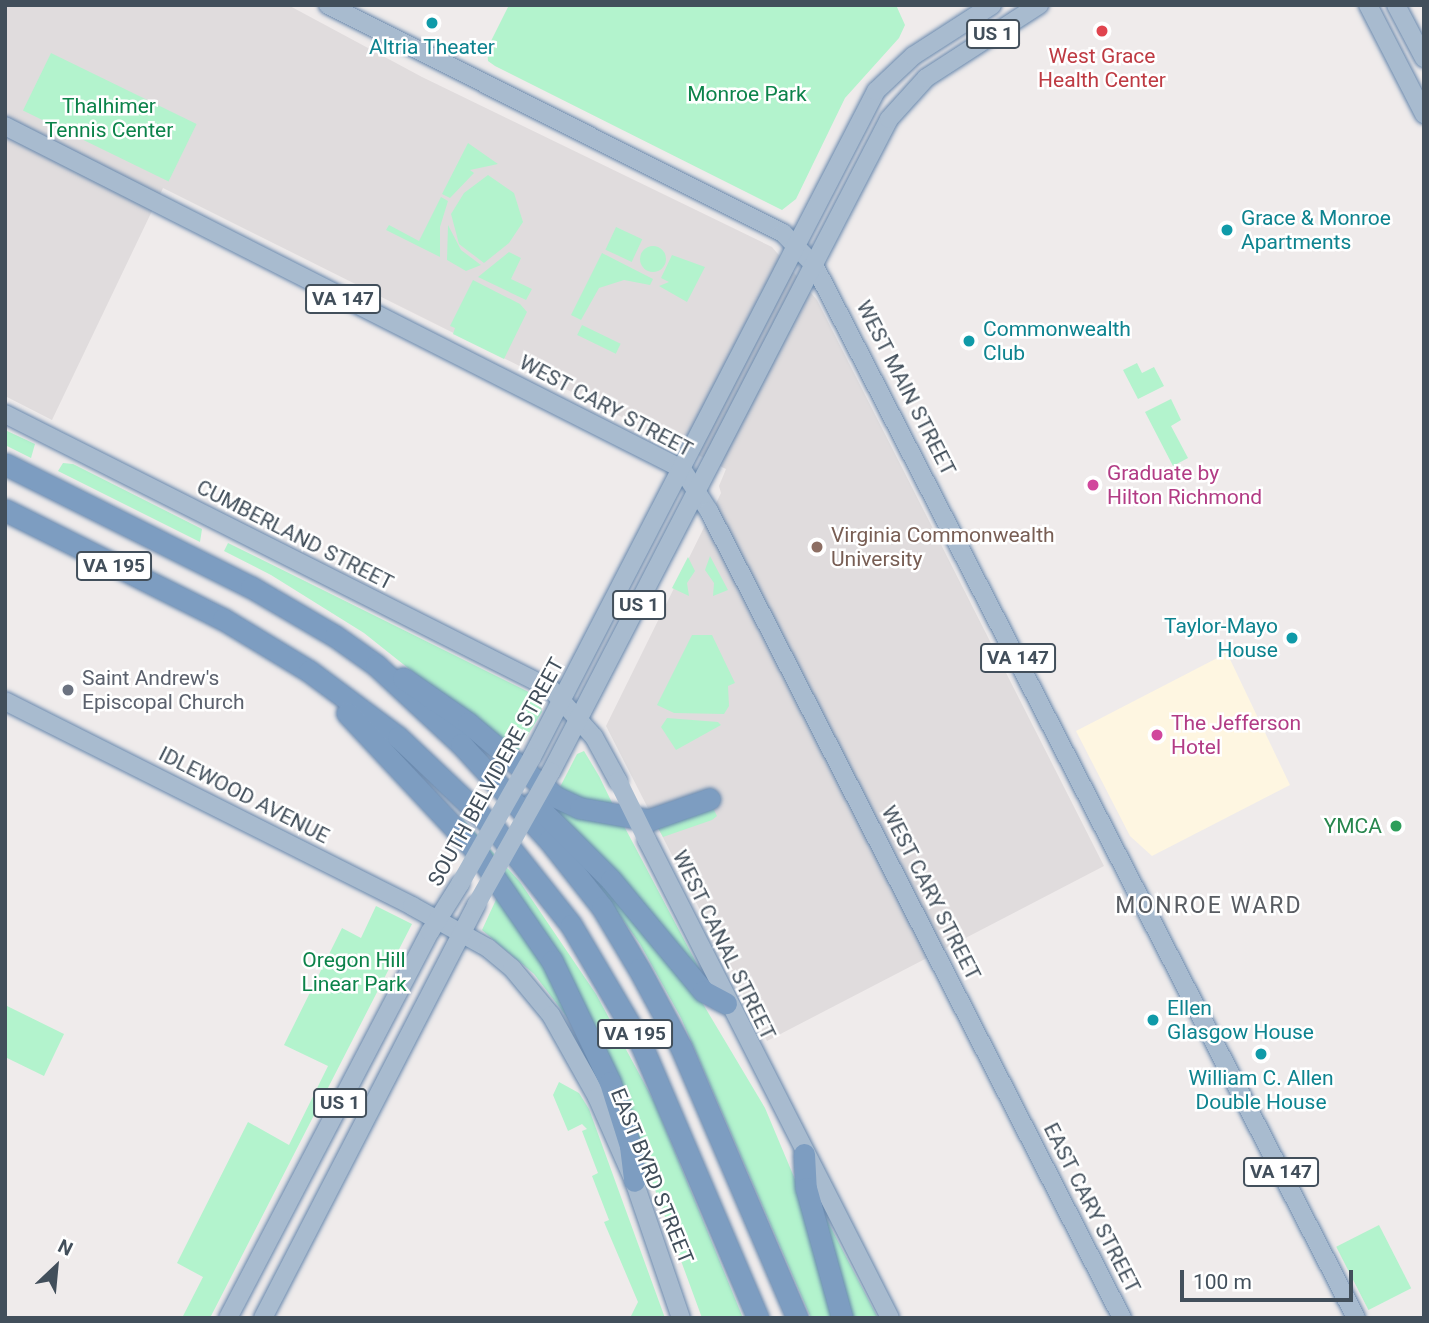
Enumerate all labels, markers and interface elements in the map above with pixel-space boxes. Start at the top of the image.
marker: Altria Theater [424,15,440,31]
road number: US 1 [965,18,1021,50]
marker: West Grace Health Center [1092,21,1112,41]
place label: Altria Theater [369,34,495,60]
place label: West Grace Health Center [1038,43,1166,93]
park label: Monroe Park [687,81,807,107]
park label: Thalhimer Tennis Center [45,93,173,143]
place label: Grace & Monroe Apartments [1241,205,1391,255]
marker: Grace & Monroe Apartments [1219,222,1235,238]
road number: VA 147 [304,284,382,314]
street label: WEST MAIN STREET [851,296,961,480]
place label: Commonwealth Club [983,316,1131,366]
marker: Commonwealth Club [961,333,977,349]
street label: WEST CARY STREET [515,350,697,462]
place label: Graduate by Hilton Richmond [1107,460,1262,510]
street label: CUMBERLAND STREET [192,474,398,596]
marker: Graduate by Hilton Richmond [1085,477,1101,493]
place label: Virginia Commonwealth University [831,522,1055,572]
marker: Virginia Commonwealth University [809,539,825,555]
road number: VA 195 [76,551,152,582]
road number: US 1 [611,590,667,620]
place label: Taylor-Mayo House [1164,613,1278,663]
marker: Taylor-Mayo House [1284,630,1300,646]
road number: VA 147 [979,642,1056,674]
street label: SOUTH BELVIDERE STREET [423,653,569,891]
place label: Saint Andrew's Episcopal Church [82,665,244,715]
marker: Saint Andrew's Episcopal Church [60,682,76,698]
place label: The Jefferson Hotel [1171,710,1301,760]
marker: The Jefferson Hotel [1149,727,1165,743]
street label: IDLEWOOD AVENUE [155,741,333,849]
street label: WEST CARY STREET [876,801,986,985]
place label: YMCA [1324,813,1382,839]
marker: YMCA [1388,818,1404,834]
street label: WEST CANAL STREET [667,846,781,1044]
district label: MONROE WARD [1117,892,1301,920]
park label: Oregon Hill Linear Park [301,947,407,997]
place label: Ellen Glasgow House [1167,995,1314,1045]
marker: Ellen Glasgow House [1145,1012,1161,1028]
road number: VA 195 [596,1018,674,1050]
marker: William C. Allen Double House [1253,1046,1269,1062]
place label: William C. Allen Double House [1188,1065,1334,1115]
street label: EAST BYRD STREET [605,1084,699,1268]
road number: US 1 [312,1088,368,1119]
street label: EAST CARY STREET [1038,1119,1146,1297]
road number: VA 147 [1242,1156,1320,1188]
north arrow [21,1232,91,1302]
text: N [54,1234,76,1261]
scale bar [1184,1256,1357,1300]
text: 100 m [1193,1270,1252,1294]

